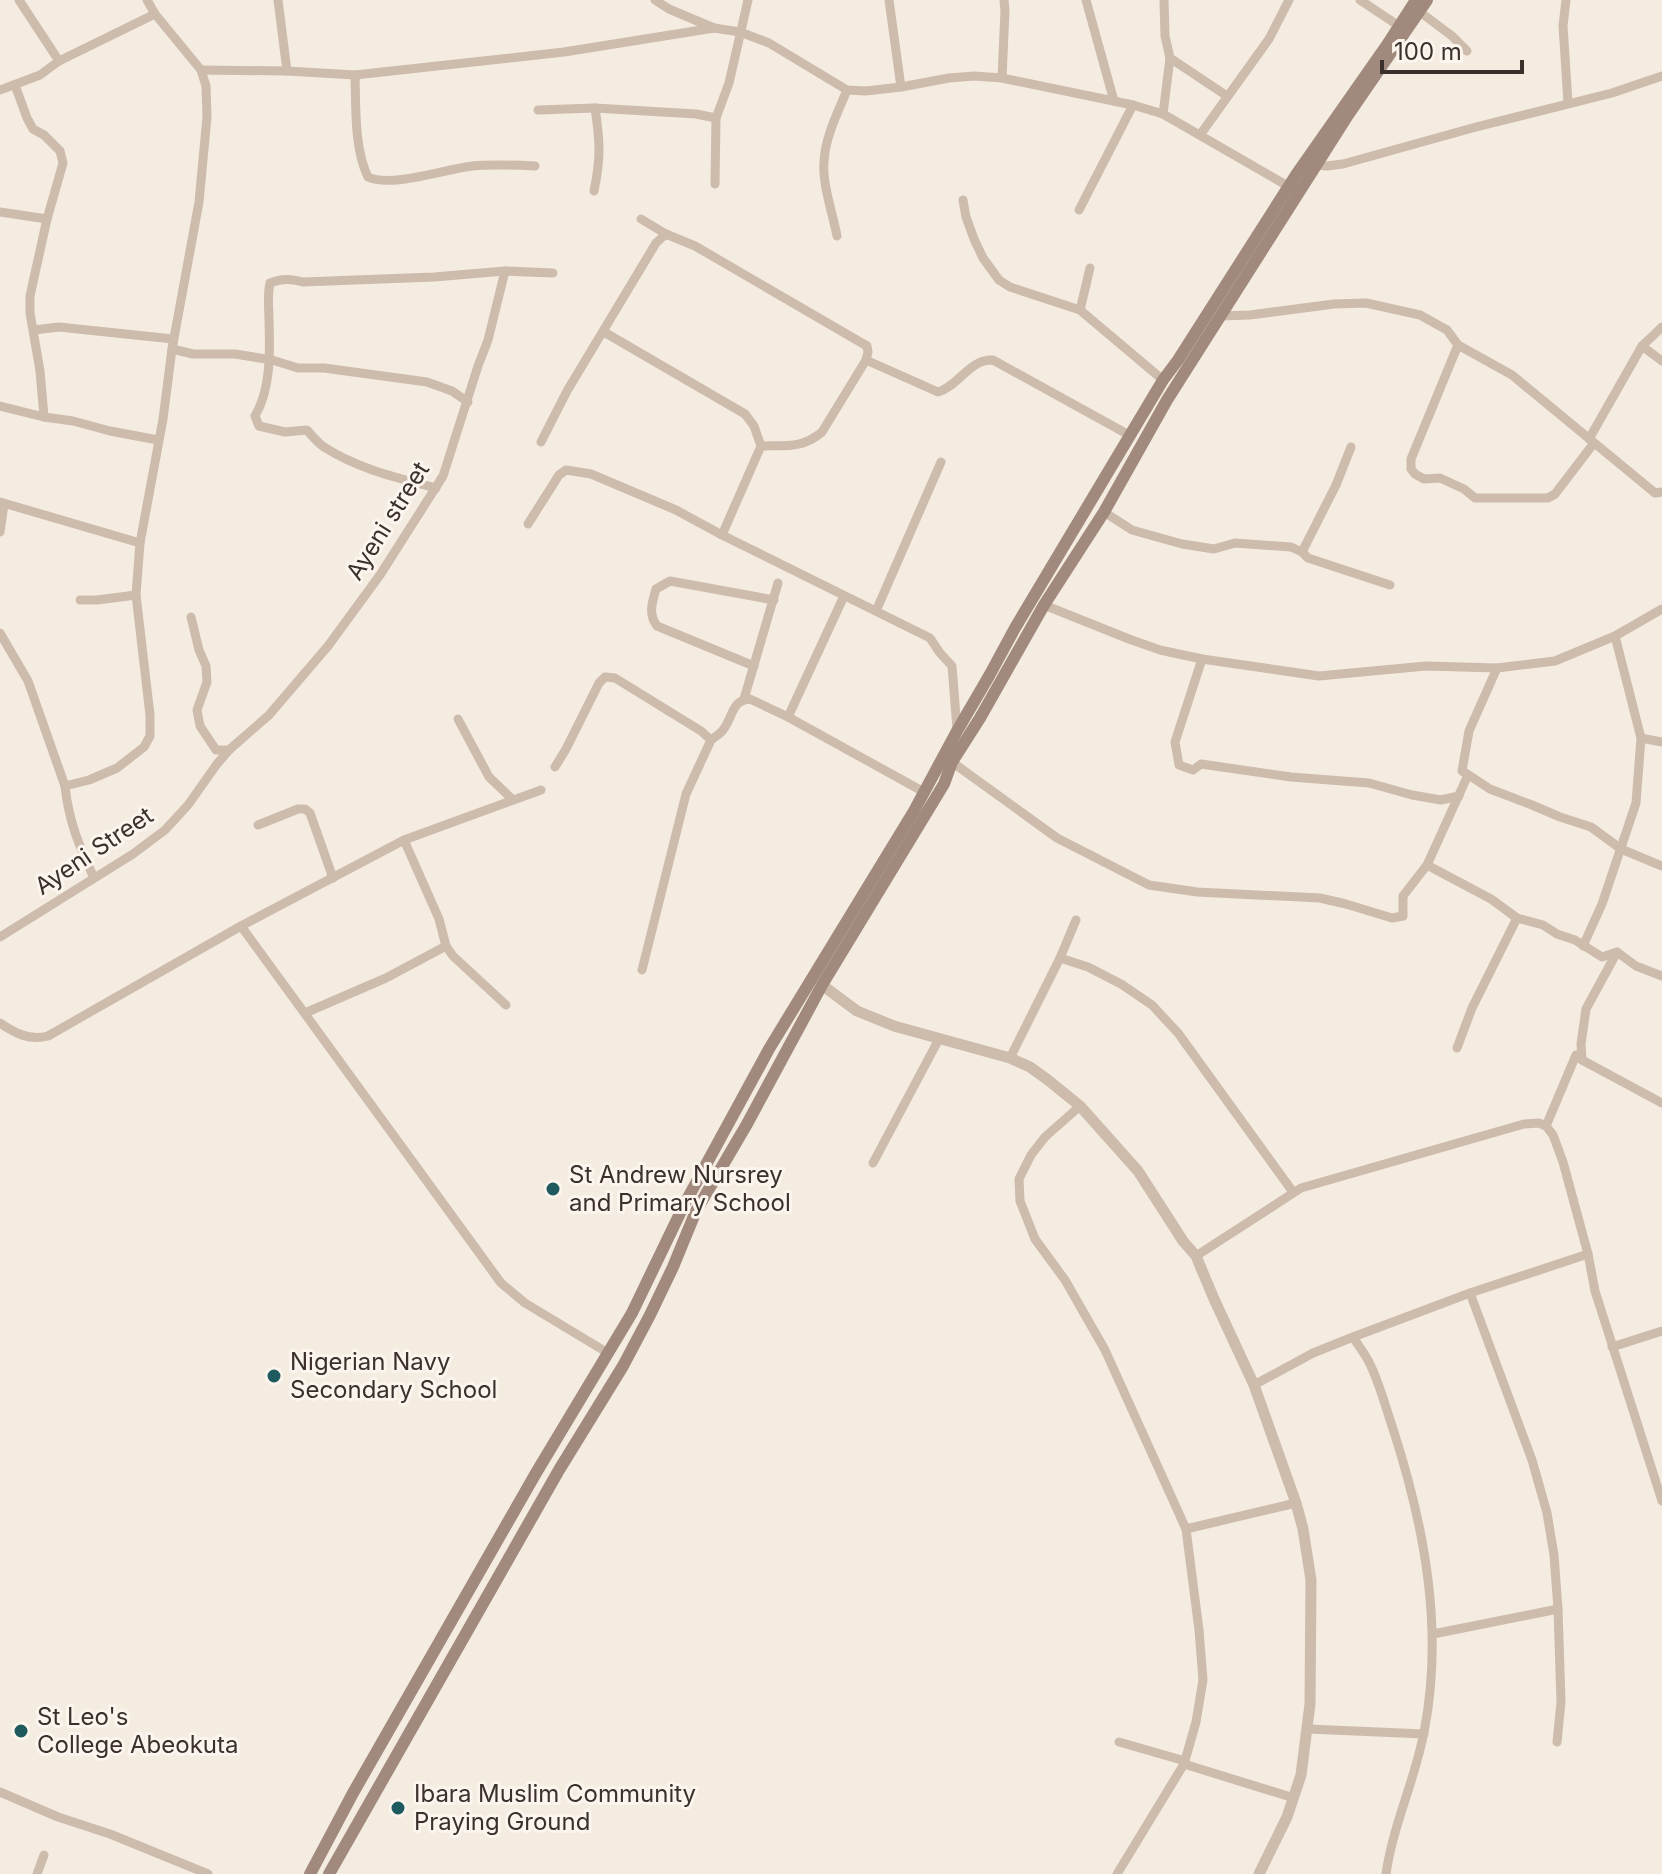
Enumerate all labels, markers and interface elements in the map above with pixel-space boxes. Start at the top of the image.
scale bar [1382,24,1522,74]
text: 100 m [1394,37,1462,66]
street label: Ayeni street [340,456,435,585]
street label: Ayeni Street [29,800,158,901]
place label: St Andrew Nursrey and Primary School [569,1160,791,1217]
marker: St Andrew Nursrey and Primary School [544,1180,562,1198]
place label: Nigerian Navy Secondary School [290,1347,497,1404]
marker: Nigerian Navy Secondary School [265,1367,283,1385]
place label: St Leo's College Abeokuta [37,1702,238,1759]
marker: St Leo's College Abeokuta [12,1722,30,1740]
place label: Ibara Muslim Community Praying Ground [414,1779,696,1836]
marker: Ibara Muslim Community Praying Ground [389,1799,407,1817]

